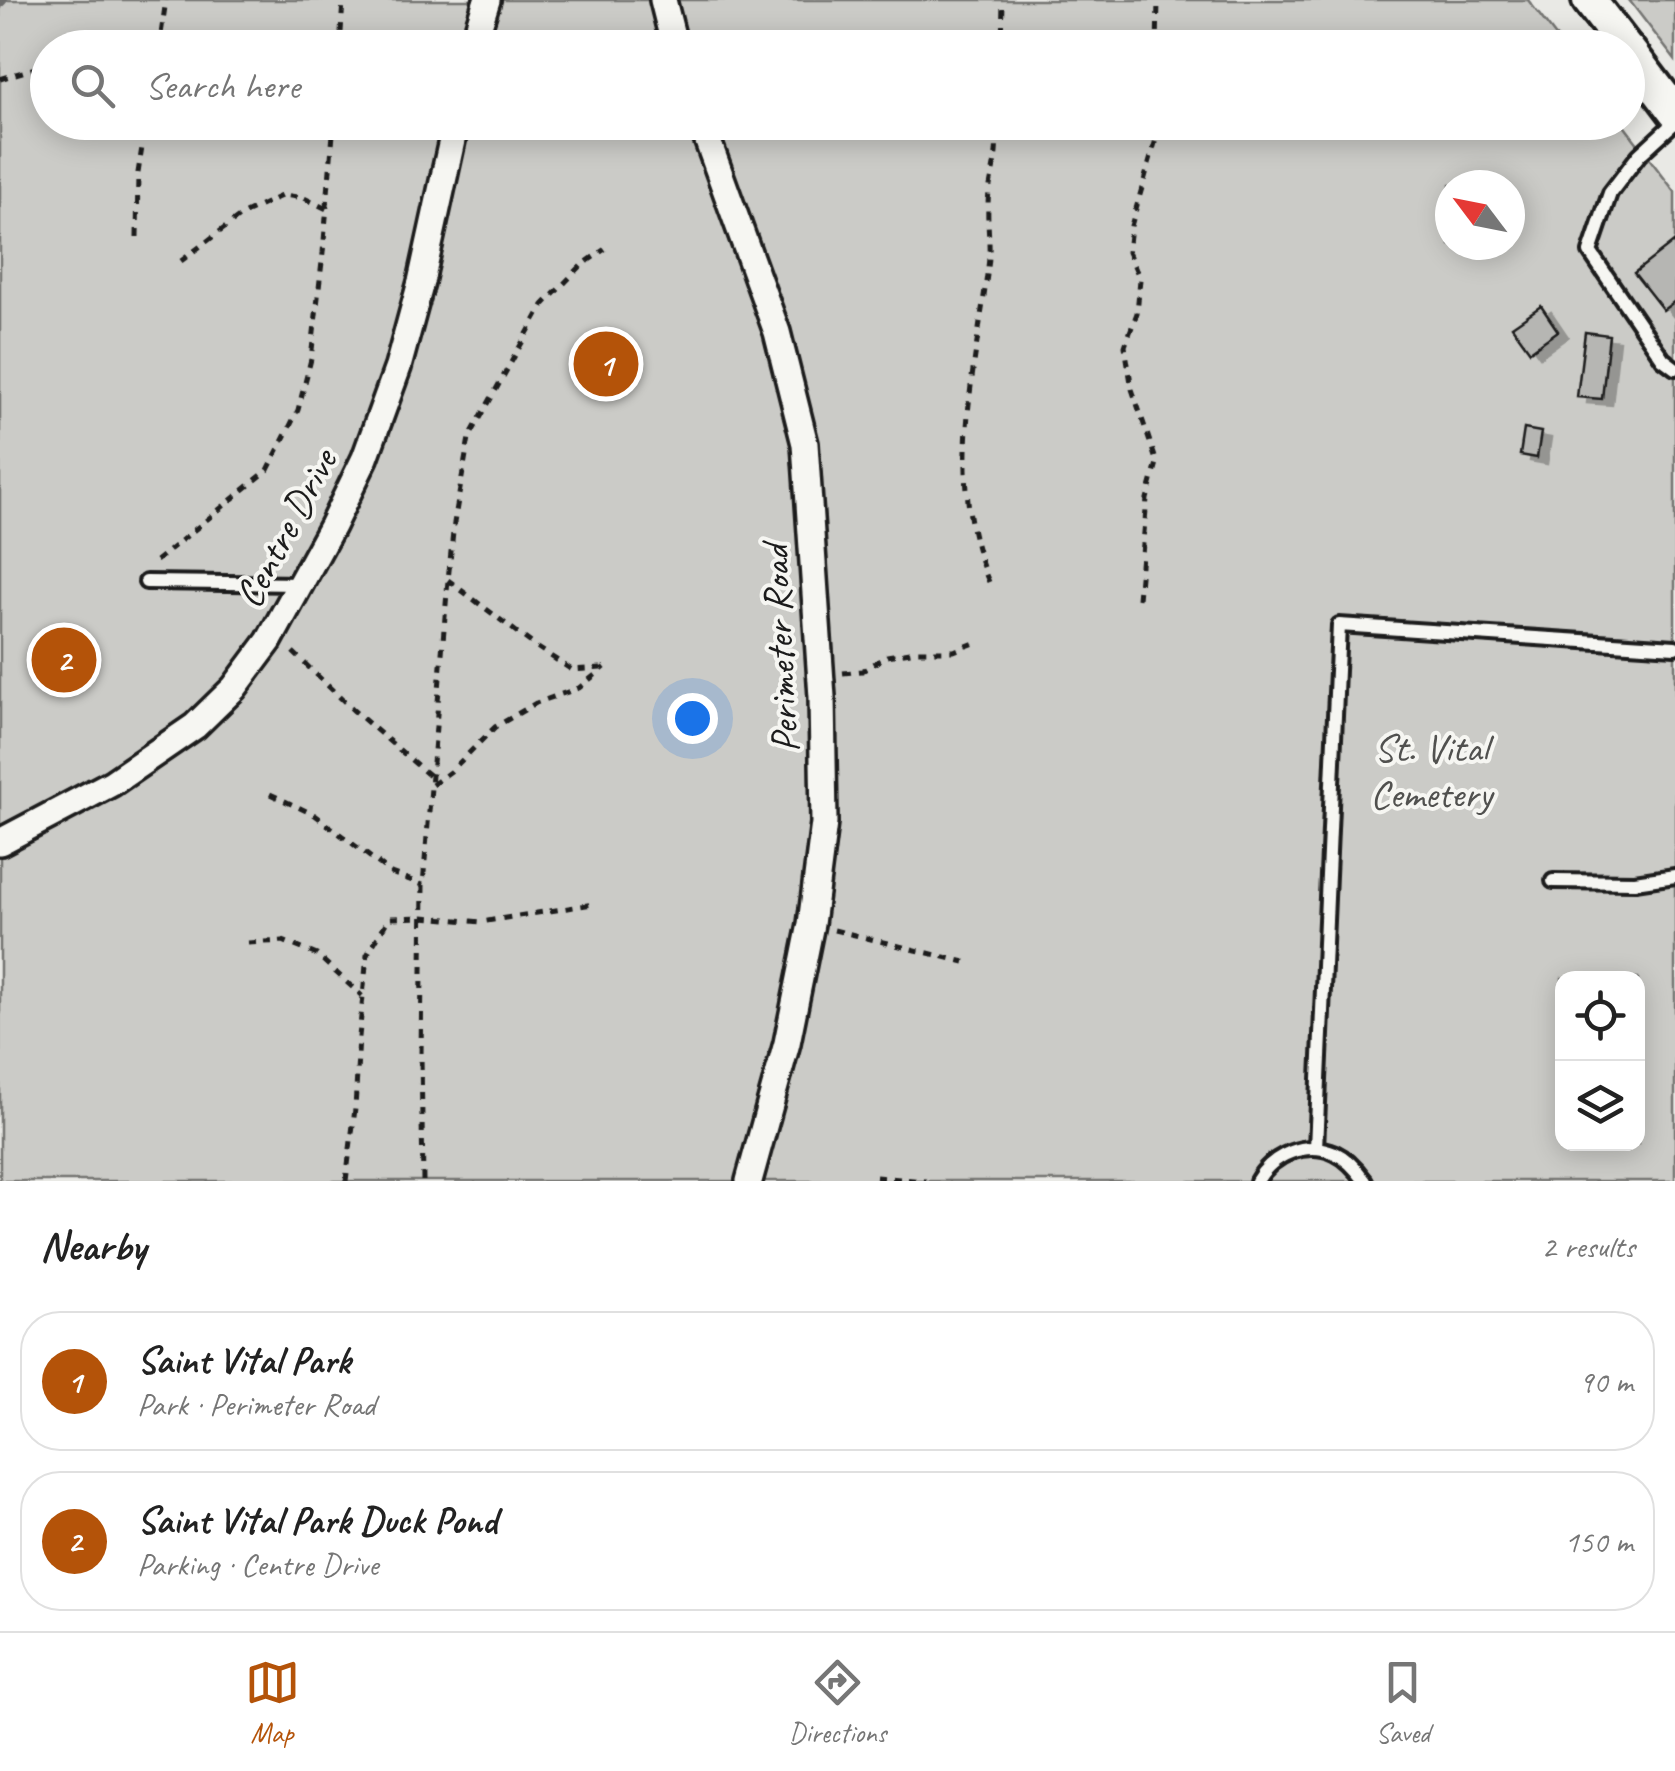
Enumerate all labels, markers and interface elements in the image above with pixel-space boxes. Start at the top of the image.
search box [30,30,1645,140]
icon: search [65,58,120,113]
text: Search here [145,62,300,109]
north arrow [1435,170,1525,260]
pin: 1 [574,326,638,402]
street label: Centre Drive [223,438,350,616]
street label: Perimeter Road [749,538,810,754]
pin: 2 [32,622,96,698]
your location [667,693,718,744]
park label: St. Vital Cemetery [1370,723,1495,819]
map controls [1555,971,1645,1151]
button: locate [1555,971,1645,1061]
button: layers [1555,1061,1645,1151]
text: Nearby [40,1220,146,1273]
text: 2 results [1541,1226,1635,1267]
text: Saint Vital Park [137,1337,351,1384]
text: 1 [67,1361,82,1402]
text: 90 m [1579,1361,1633,1402]
text: Park · Perimeter Road [137,1384,375,1425]
text: Saint Vital Park Duck Pond [137,1497,497,1544]
text: 2 [67,1521,82,1562]
text: 150 m [1564,1521,1633,1562]
text: Parking · Centre Drive [137,1544,378,1585]
tab: Map [245,1655,300,1750]
tab: Directions [789,1655,886,1750]
tab: Saved [1375,1655,1430,1750]

